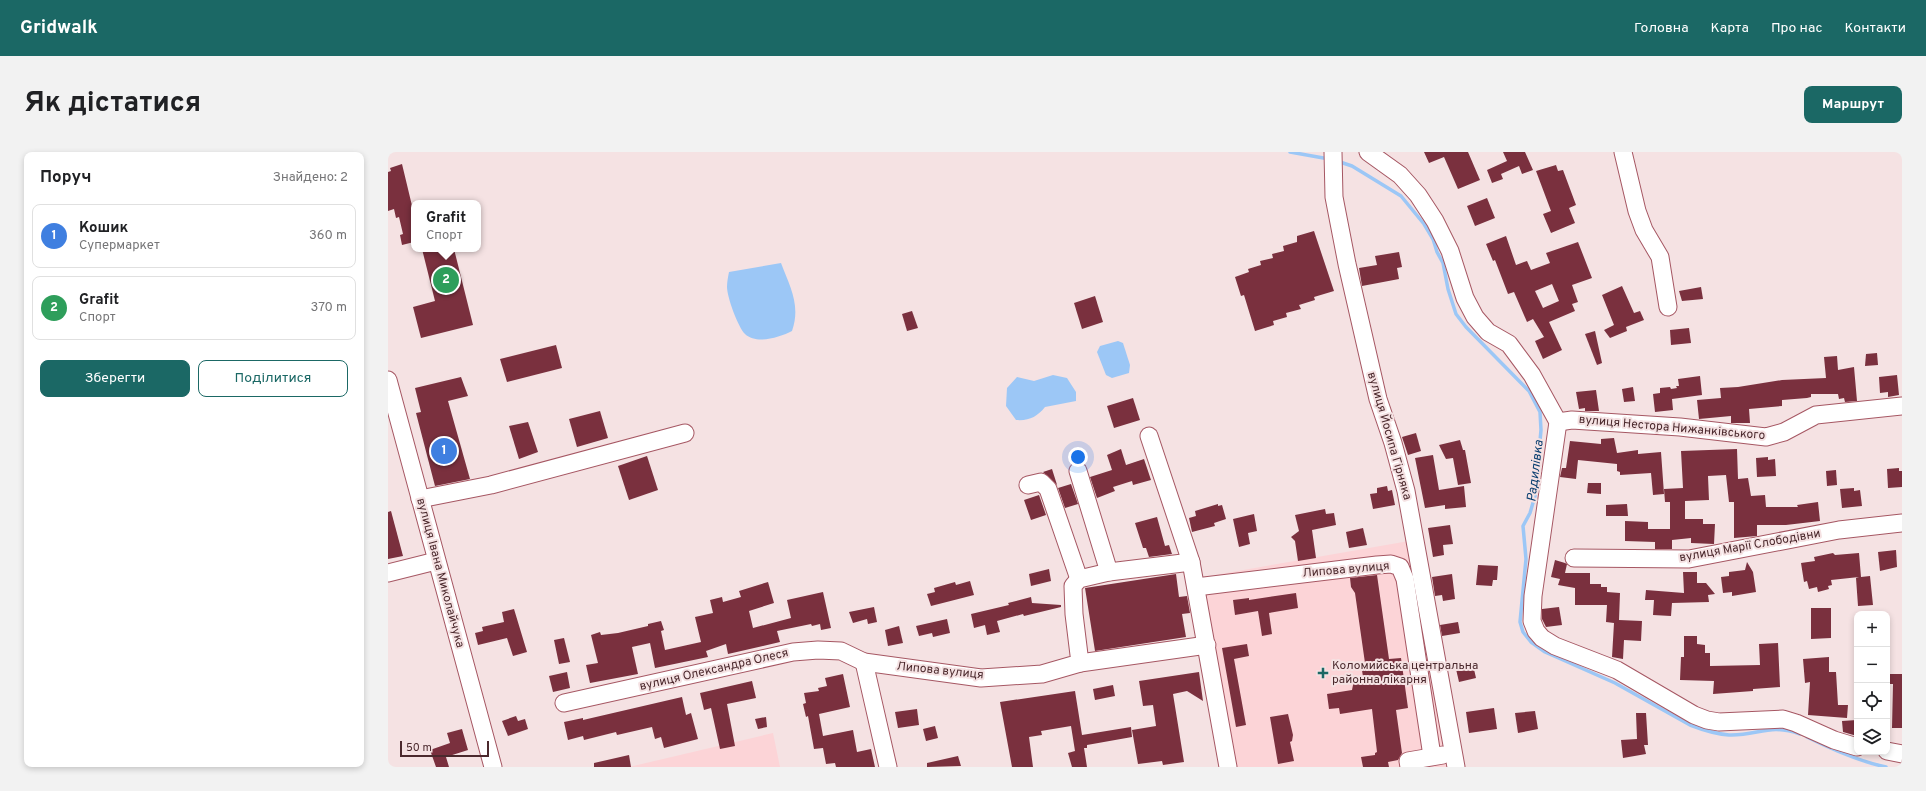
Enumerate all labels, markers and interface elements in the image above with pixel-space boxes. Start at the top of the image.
text: Gridwalk [20,16,98,40]
text: Головна [1634,20,1689,37]
text: Карта [1711,20,1749,37]
text: Про нас [1771,20,1822,37]
text: Контакти [1844,20,1906,37]
text: Як дістатися [24,86,201,122]
button: Маршрут [1804,86,1902,123]
text: Поруч [40,167,92,189]
text: Знайдено: 2 [273,170,348,186]
popup [411,200,481,252]
text: Grafit [426,209,466,228]
text: Кошик [79,219,128,238]
text: 1 [51,228,57,244]
text: 360 m [309,228,347,244]
text: Спорт [426,228,463,244]
text: Супермаркет [79,238,160,254]
pin: 2 [433,265,459,295]
text: Grafit [79,291,119,310]
text: 2 [50,300,58,316]
text: 370 m [310,300,347,316]
text: Спорт [79,310,116,326]
button: Зберегти [40,360,190,397]
button: Поділитися [198,360,348,397]
street label: вулиця Йосипа Гірняка [1363,370,1415,502]
street label: вулиця Нестора Нижанківського [1578,412,1766,444]
pin: 1 [431,436,457,466]
water label: Радилівка [1524,439,1548,503]
your location [1068,447,1088,467]
street label: вулиця Івана Миколайчука [412,496,468,650]
street label: вулиця Марії Слободівни [1678,526,1822,566]
street label: Липова вулиця [1302,558,1390,582]
map controls [1854,611,1890,755]
button: + [1854,611,1890,647]
street label: вулиця Олександра Олеся [638,645,790,695]
button: − [1854,647,1890,683]
street label: Липова вулиця [896,658,984,684]
place label: Коломийська центральна районна лікарня [1332,658,1478,688]
marker: Коломийська центральна районна лікарня [1317,667,1329,679]
button: locate [1854,683,1890,719]
button: layers [1854,719,1890,755]
scale bar [400,739,489,758]
text: 50 m [406,741,432,755]

